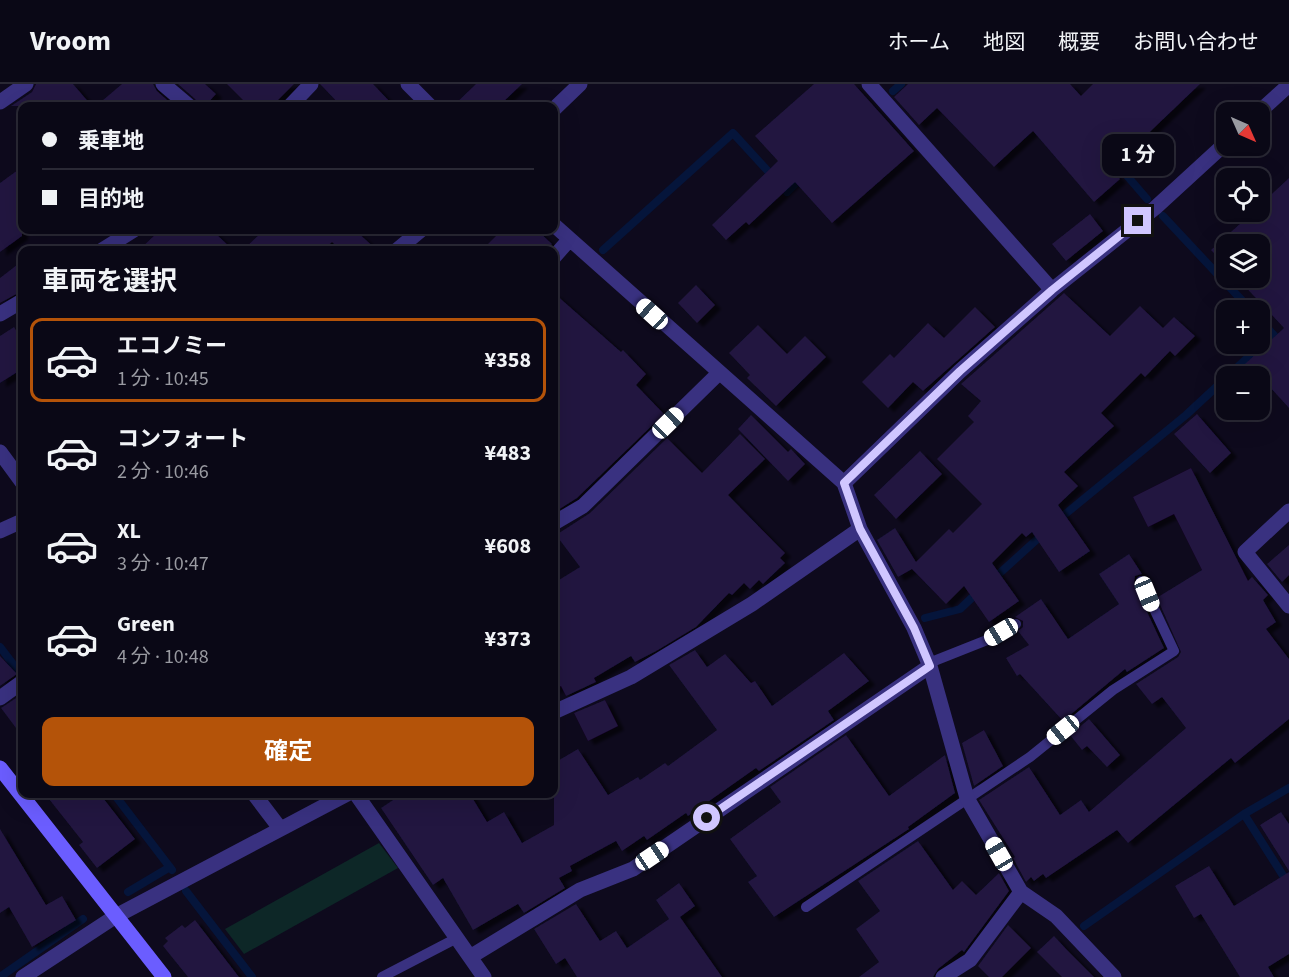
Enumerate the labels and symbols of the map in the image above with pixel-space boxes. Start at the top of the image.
north arrow [1216,102,1270,156]
callout: 1 分 [1102,134,1174,176]
route end [1124,207,1151,234]
car [633,295,671,333]
car [649,404,687,442]
car [1132,574,1162,614]
car [981,615,1021,649]
car [1043,712,1083,748]
route start [693,804,720,831]
car [982,834,1016,874]
car [632,838,672,874]

